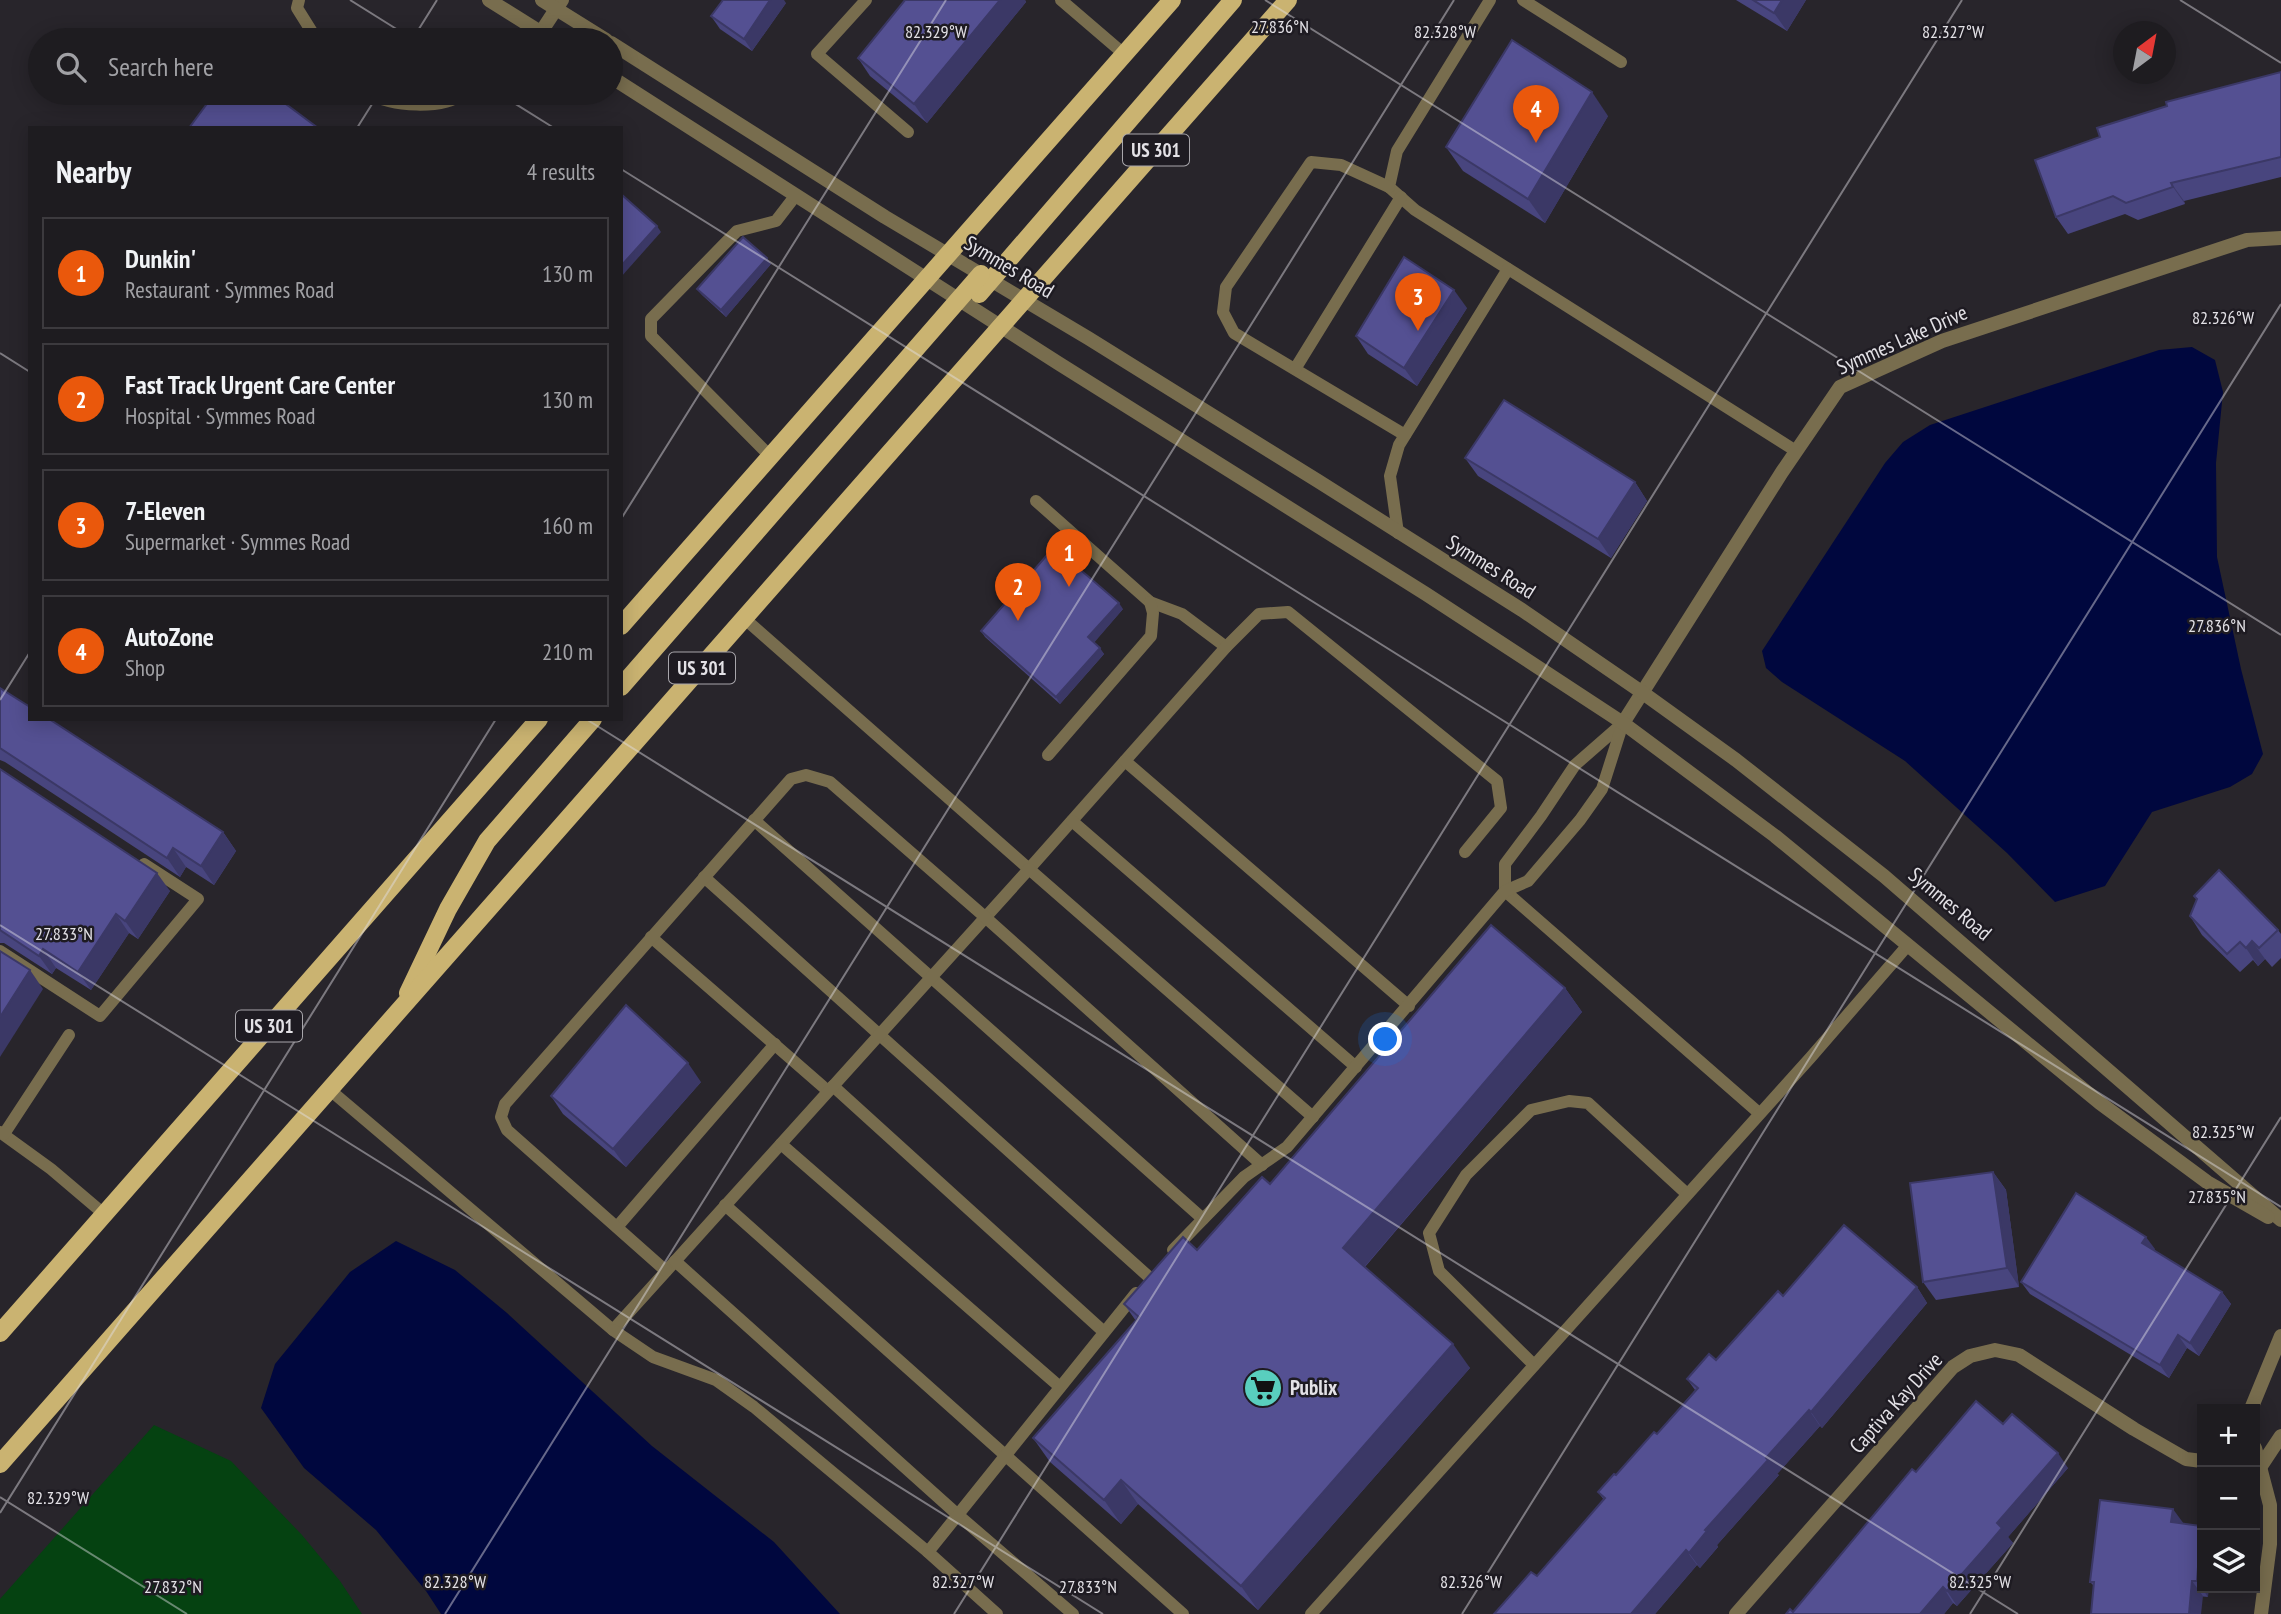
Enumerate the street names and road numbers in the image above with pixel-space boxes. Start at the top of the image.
road number: US 301 [1123,134,1189,166]
street label: Symmes Road [959,229,1059,304]
street label: Symmes Lake Drive [1832,299,1971,380]
street label: Symmes Road [1442,529,1541,605]
road number: US 301 [669,652,735,684]
street label: Symmes Road [1903,861,1997,946]
road number: US 301 [236,1010,302,1042]
street label: Captiva Kay Drive [1843,1347,1948,1459]

